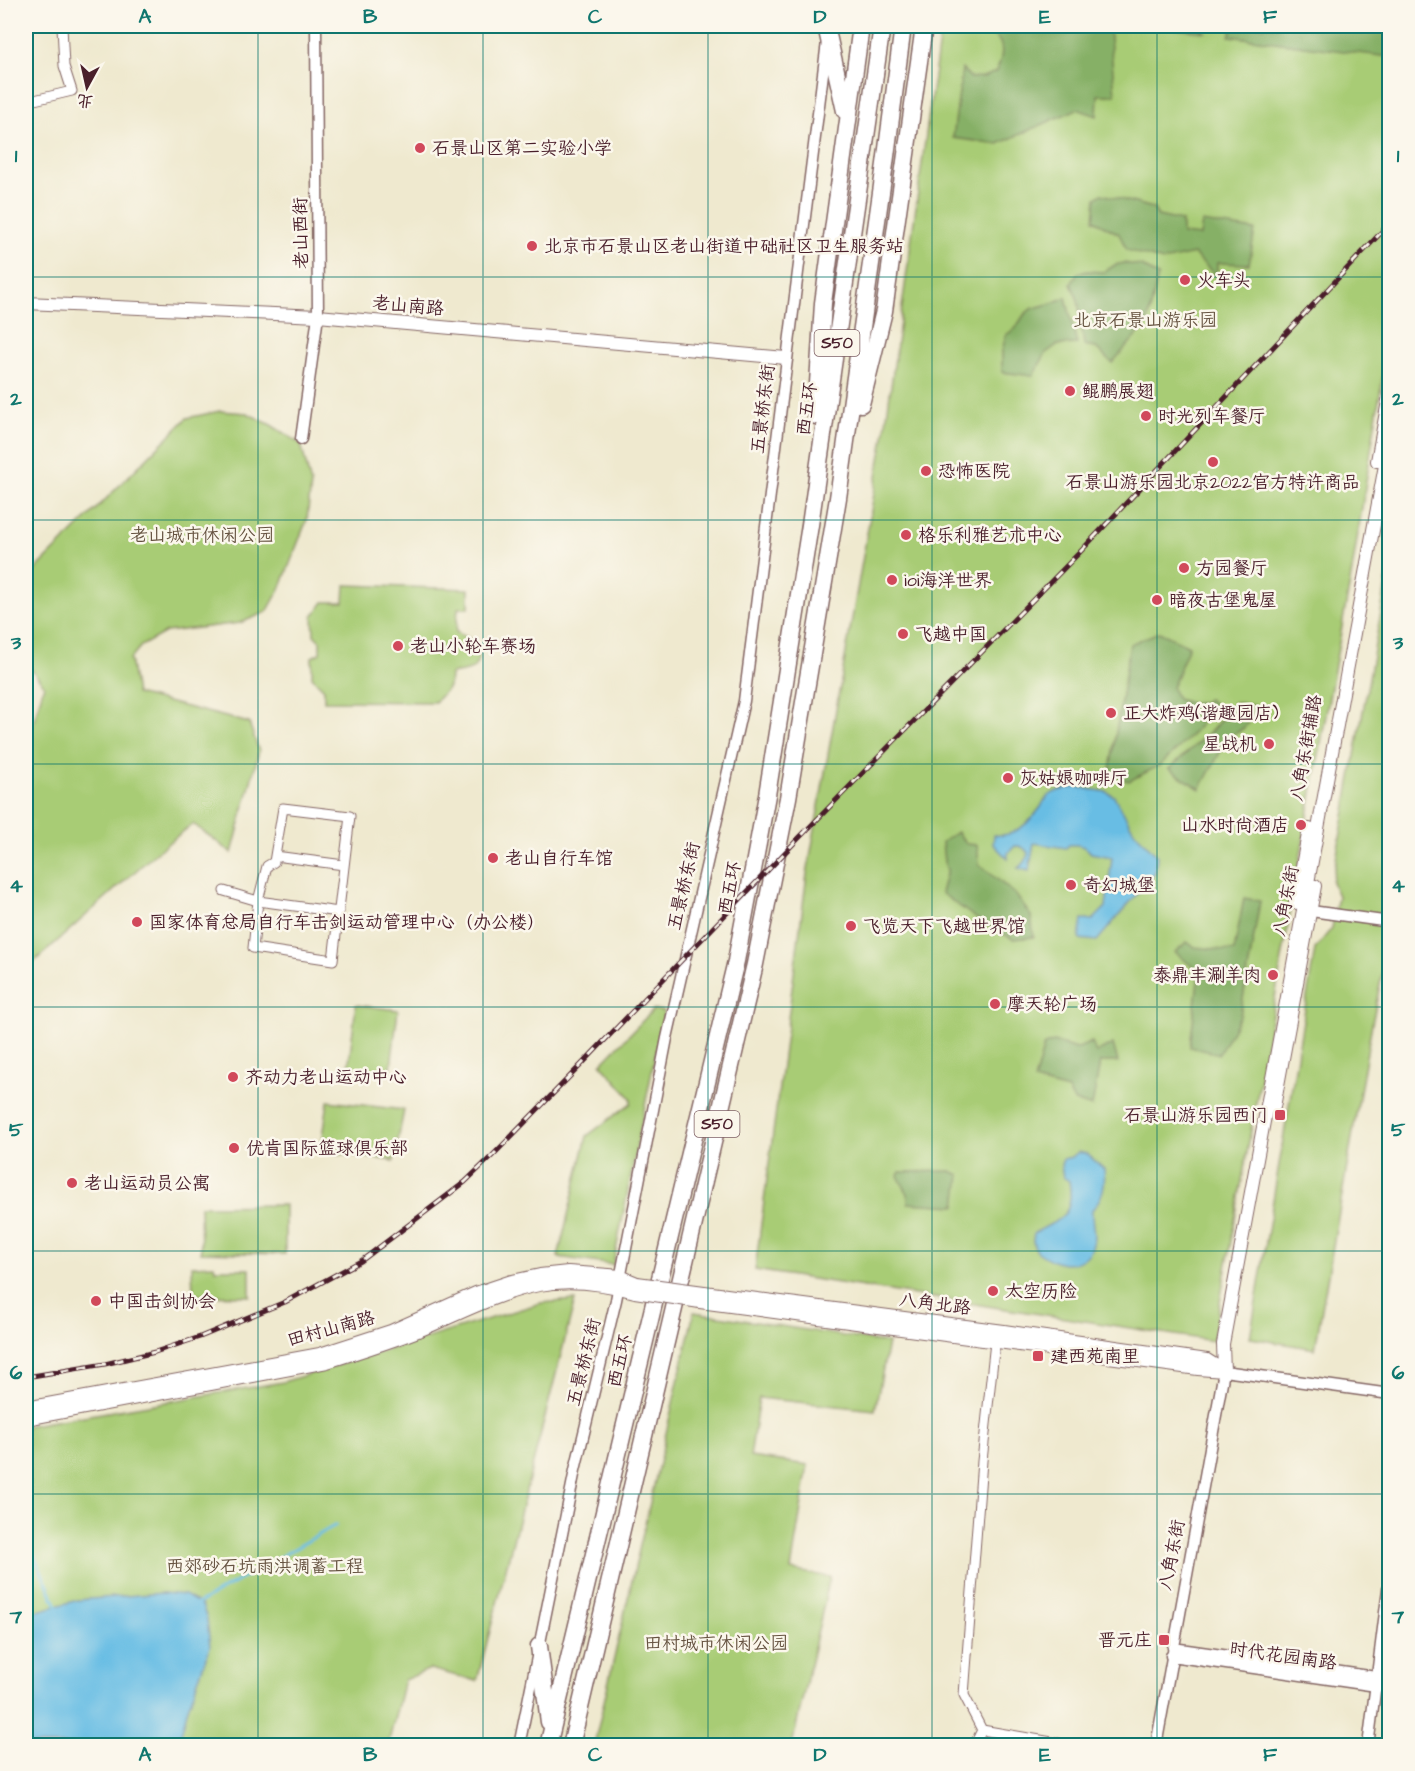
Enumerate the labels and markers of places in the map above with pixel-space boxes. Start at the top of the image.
place label: 石景山区第二实验小学 [432,136,612,161]
marker: 石景山区第二实验小学 [413,141,427,155]
place label: 北京市石景山区老山街道中础社区卫生服务站 [544,234,904,259]
marker: 北京市石景山区老山街道中础社区卫生服务站 [525,239,539,253]
place label: 火车头 [1197,268,1251,293]
marker: 火车头 [1178,273,1192,287]
place label: 鲲鹏展翅 [1082,379,1154,404]
marker: 鲲鹏展翅 [1063,384,1077,398]
place label: 时光列车餐厅 [1158,404,1266,429]
marker: 时光列车餐厅 [1139,409,1153,423]
marker: 石景山游乐园北京2022官方特许商品 [1206,455,1220,469]
place label: 恐怖医院 [938,459,1010,484]
marker: 恐怖医院 [919,464,933,478]
place label: 石景山游乐园北京2022官方特许商品 [1066,470,1360,495]
place label: 格乐利雅艺术中心 [918,523,1062,548]
marker: 格乐利雅艺术中心 [899,528,913,542]
place label: 方园餐厅 [1196,556,1268,581]
marker: 方园餐厅 [1177,561,1191,575]
place label: ioi海洋世界 [904,568,992,593]
marker: ioi海洋世界 [885,573,899,587]
place label: 暗夜古堡鬼屋 [1169,588,1277,613]
marker: 暗夜古堡鬼屋 [1150,593,1164,607]
place label: 飞越中国 [915,622,987,647]
marker: 飞越中国 [896,627,910,641]
place label: 老山小轮车赛场 [410,634,536,659]
marker: 老山小轮车赛场 [391,639,405,653]
place label: 正大炸鸡(谐趣园店) [1123,701,1279,726]
marker: 正大炸鸡(谐趣园店) [1104,706,1118,720]
place label: 星战机 [1203,732,1257,757]
marker: 星战机 [1262,737,1276,751]
place label: 灰姑娘咖啡厅 [1020,766,1128,791]
marker: 灰姑娘咖啡厅 [1001,771,1015,785]
place label: 山水时尚酒店 [1181,813,1289,838]
marker: 山水时尚酒店 [1294,818,1308,832]
place label: 老山自行车馆 [505,846,613,871]
marker: 老山自行车馆 [486,851,500,865]
place label: 奇幻城堡 [1083,873,1155,898]
marker: 奇幻城堡 [1064,878,1078,892]
place label: 国家体育总局自行车击剑运动管理中心（办公楼） [149,910,545,935]
place label: 飞览天下飞越世界馆 [863,914,1025,939]
marker: 国家体育总局自行车击剑运动管理中心（办公楼） [130,915,144,929]
marker: 飞览天下飞越世界馆 [844,919,858,933]
place label: 泰鼎丰涮羊肉 [1153,963,1261,988]
marker: 泰鼎丰涮羊肉 [1266,968,1280,982]
place label: 摩天轮广场 [1007,992,1097,1017]
marker: 摩天轮广场 [988,997,1002,1011]
place label: 齐动力老山运动中心 [245,1065,407,1090]
marker: 齐动力老山运动中心 [226,1070,240,1084]
place label: 石景山游乐园西门 [1124,1103,1268,1128]
marker: 石景山游乐园西门 [1273,1108,1287,1122]
place label: 优肯国际篮球俱乐部 [246,1136,408,1161]
marker: 优肯国际篮球俱乐部 [227,1141,241,1155]
place label: 老山运动员公寓 [84,1171,210,1196]
marker: 老山运动员公寓 [65,1176,79,1190]
place label: 太空历险 [1005,1279,1077,1304]
marker: 太空历险 [986,1284,1000,1298]
place label: 中国击剑协会 [108,1289,216,1314]
marker: 中国击剑协会 [89,1294,103,1308]
place label: 建西苑南里 [1050,1344,1140,1369]
marker: 建西苑南里 [1031,1349,1045,1363]
place label: 晋元庄 [1098,1628,1152,1653]
marker: 晋元庄 [1157,1633,1171,1647]

